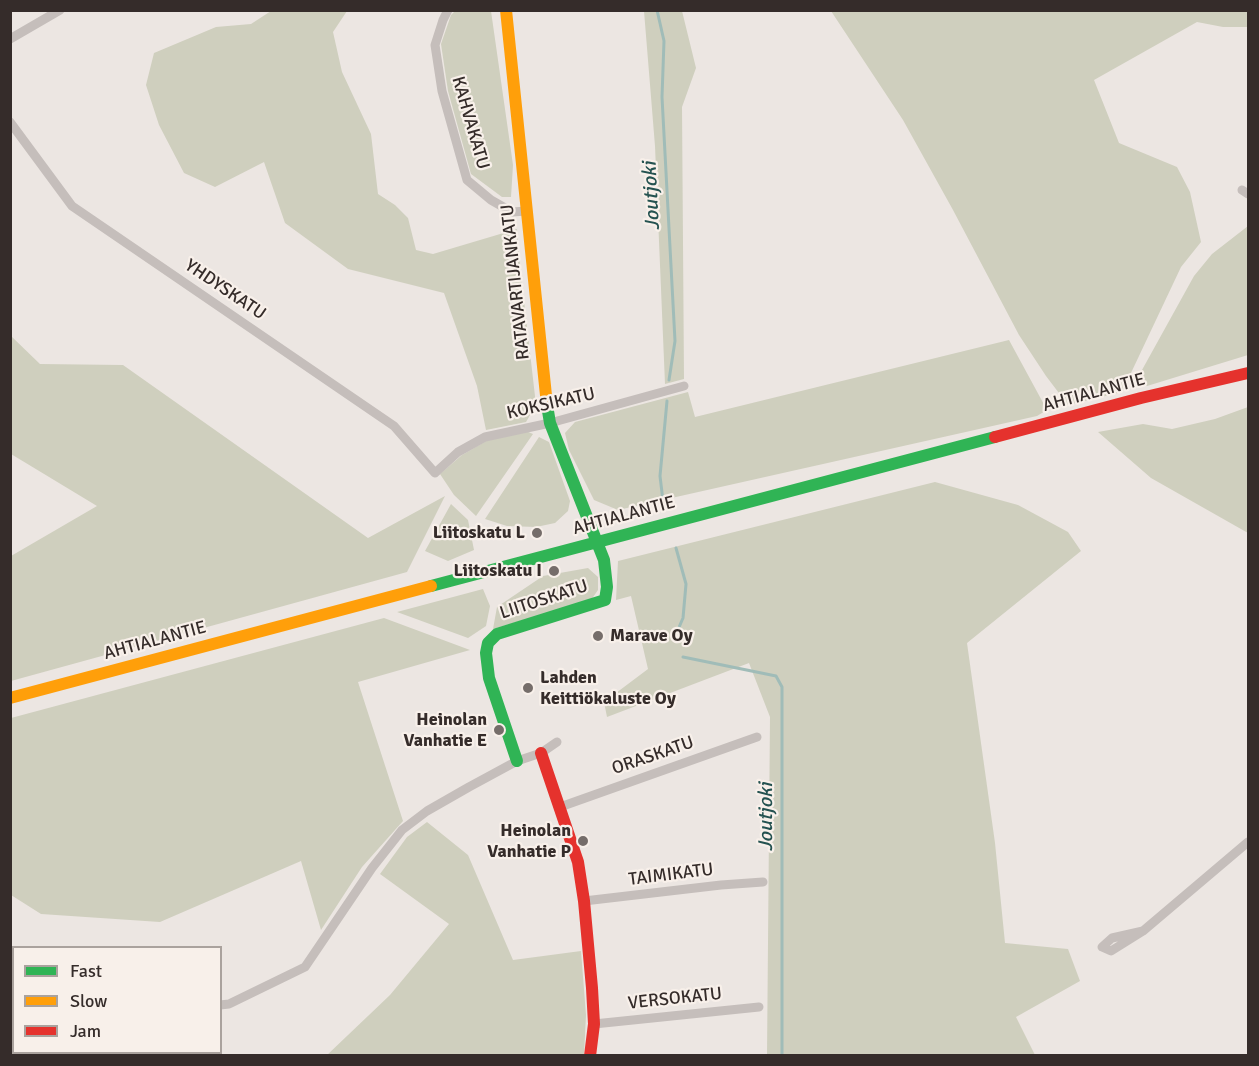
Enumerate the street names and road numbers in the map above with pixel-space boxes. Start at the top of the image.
street label: KAHVAKATU [446,74,494,172]
street label: RATAVARTIJANKATU [497,203,535,361]
street label: YHDYSKATU [180,255,270,325]
street label: AHTIALANTIE [1040,369,1148,417]
street label: KOKSIKATU [505,383,597,425]
street label: AHTIALANTIE [570,492,678,540]
street label: LIITOSKATU [497,576,591,624]
street label: AHTIALANTIE [101,617,209,665]
street label: ORASKATU [609,732,697,780]
street label: TAIMIKATU [627,859,715,891]
street label: VERSOKATU [627,983,723,1015]

